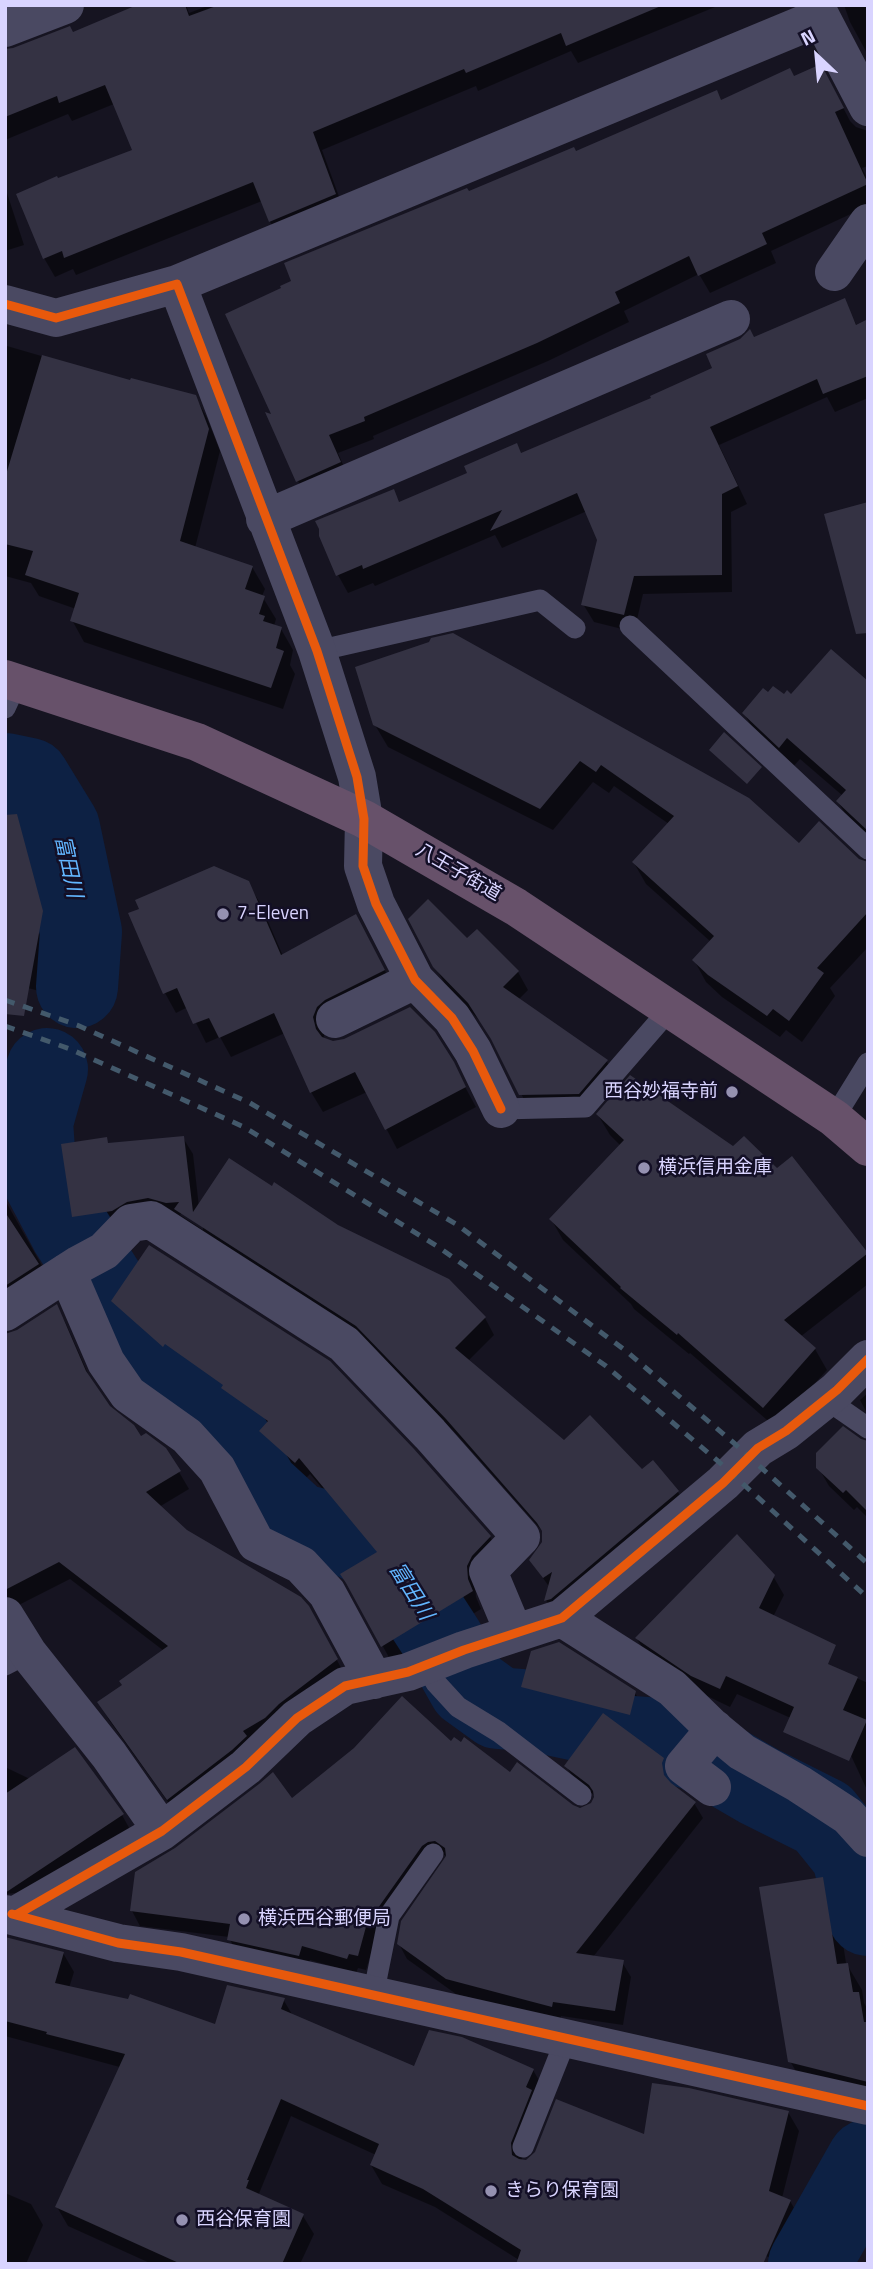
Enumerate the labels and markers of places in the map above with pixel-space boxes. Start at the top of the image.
place label: 7-Eleven [237,903,309,925]
marker: 7-Eleven [215,906,231,922]
place label: 西谷妙福寺前 [604,1081,718,1103]
marker: 西谷妙福寺前 [724,1084,740,1100]
place label: 横浜信用金庫 [658,1157,772,1179]
marker: 横浜信用金庫 [636,1160,652,1176]
place label: 横浜西谷郵便局 [258,1908,391,1930]
marker: 横浜西谷郵便局 [236,1911,252,1927]
place label: きらり保育園 [505,2180,619,2202]
marker: きらり保育園 [483,2183,499,2199]
place label: 西谷保育園 [196,2209,291,2231]
marker: 西谷保育園 [174,2212,190,2228]

